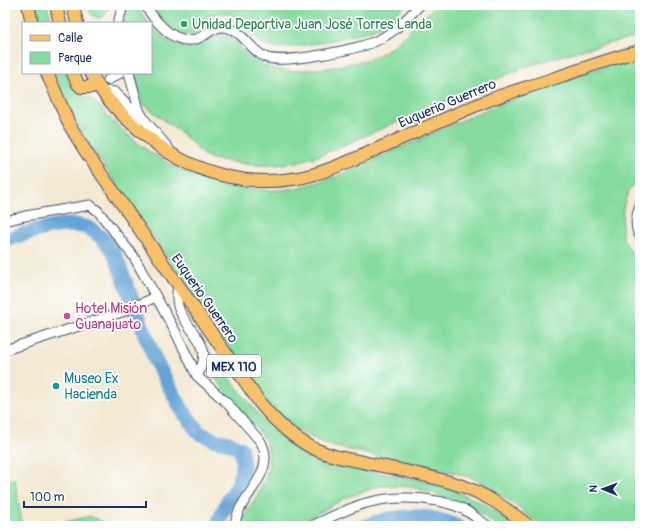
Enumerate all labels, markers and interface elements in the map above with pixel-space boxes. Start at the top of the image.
place label: Unidad Deportiva Juan José Torres Landa [192,16,432,33]
marker: Unidad Deportiva Juan José Torres Landa [179,19,189,29]
legend [22,22,152,74]
text: Calle [58,31,83,46]
text: Parque [58,51,92,66]
street label: Euquerio Guerrero [396,75,499,132]
street label: Euquerio Guerrero [168,250,242,347]
place label: Hotel Misión Guanajuato [75,300,147,333]
marker: Hotel Misión Guanajuato [62,311,72,321]
road number: MEX 110 [207,355,261,377]
place label: Museo Ex Hacienda [64,370,118,403]
marker: Museo Ex Hacienda [51,381,61,391]
north arrow [583,469,623,509]
scale bar [24,483,146,509]
text: N [587,484,600,493]
text: 100 m [30,490,65,505]

